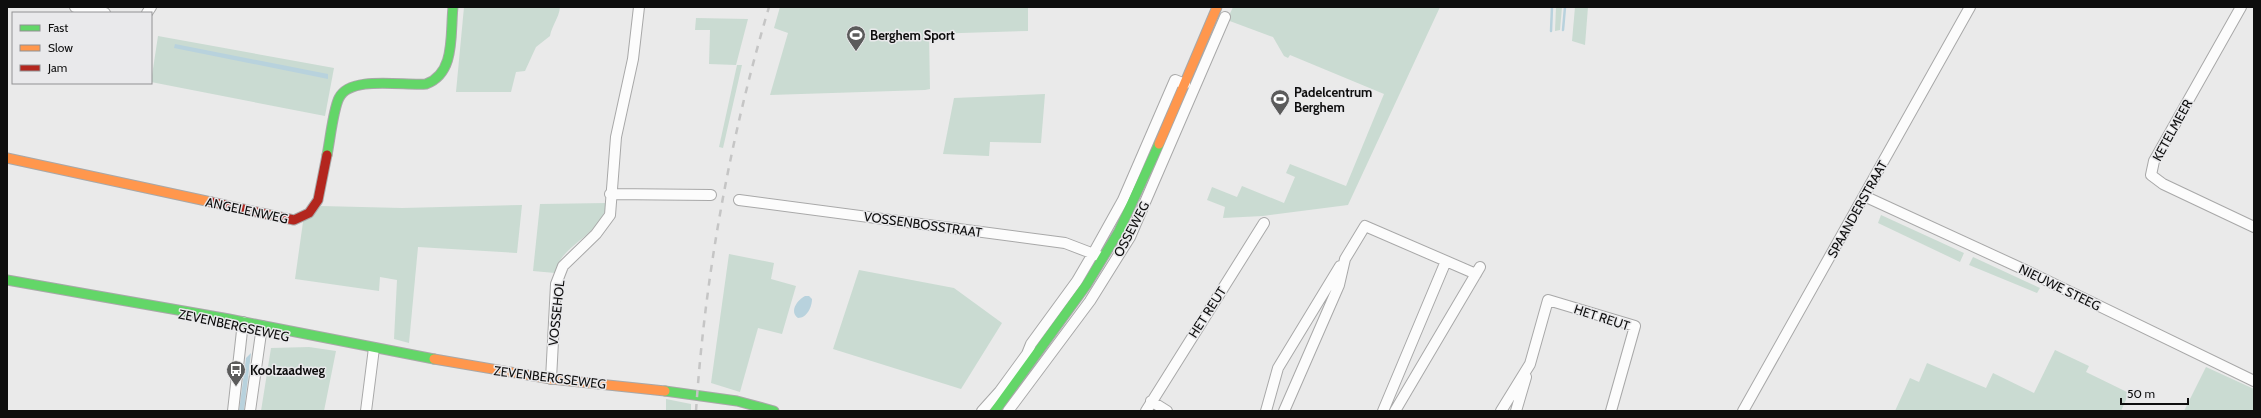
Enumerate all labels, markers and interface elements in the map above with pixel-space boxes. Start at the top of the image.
legend [12,12,152,84]
text: Fast [48,20,68,35]
sports icon: Berghem Sport [845,24,867,52]
place label: Berghem Sport [870,27,955,43]
text: Slow [48,40,73,55]
text: Jam [47,60,67,75]
place label: Padelcentrum Berghem [1294,84,1372,115]
sports icon: Padelcentrum Berghem [1269,88,1291,116]
street label: KETELMEER [2149,96,2196,164]
street label: SPAANDERSTRAAT [1824,157,1890,260]
street label: ANGELENWEG [204,193,290,227]
street label: OSSEWEG [1110,198,1152,259]
street label: VOSSENBOSSTRAAT [863,208,983,240]
street label: NIEUWE STEEG [2016,260,2104,314]
street label: VOSSEHOL [545,279,567,347]
street label: HET REUT [1185,283,1229,341]
street label: HET REUT [1572,300,1632,334]
street label: ZEVENBERGSEWEG [177,305,291,345]
bus stop icon: Koolzaadweg [225,359,247,387]
place label: Koolzaadweg [250,362,325,378]
street label: ZEVENBERGSEWEG [493,362,607,392]
scale bar [2121,380,2188,406]
text: 50 m [2127,386,2155,401]

